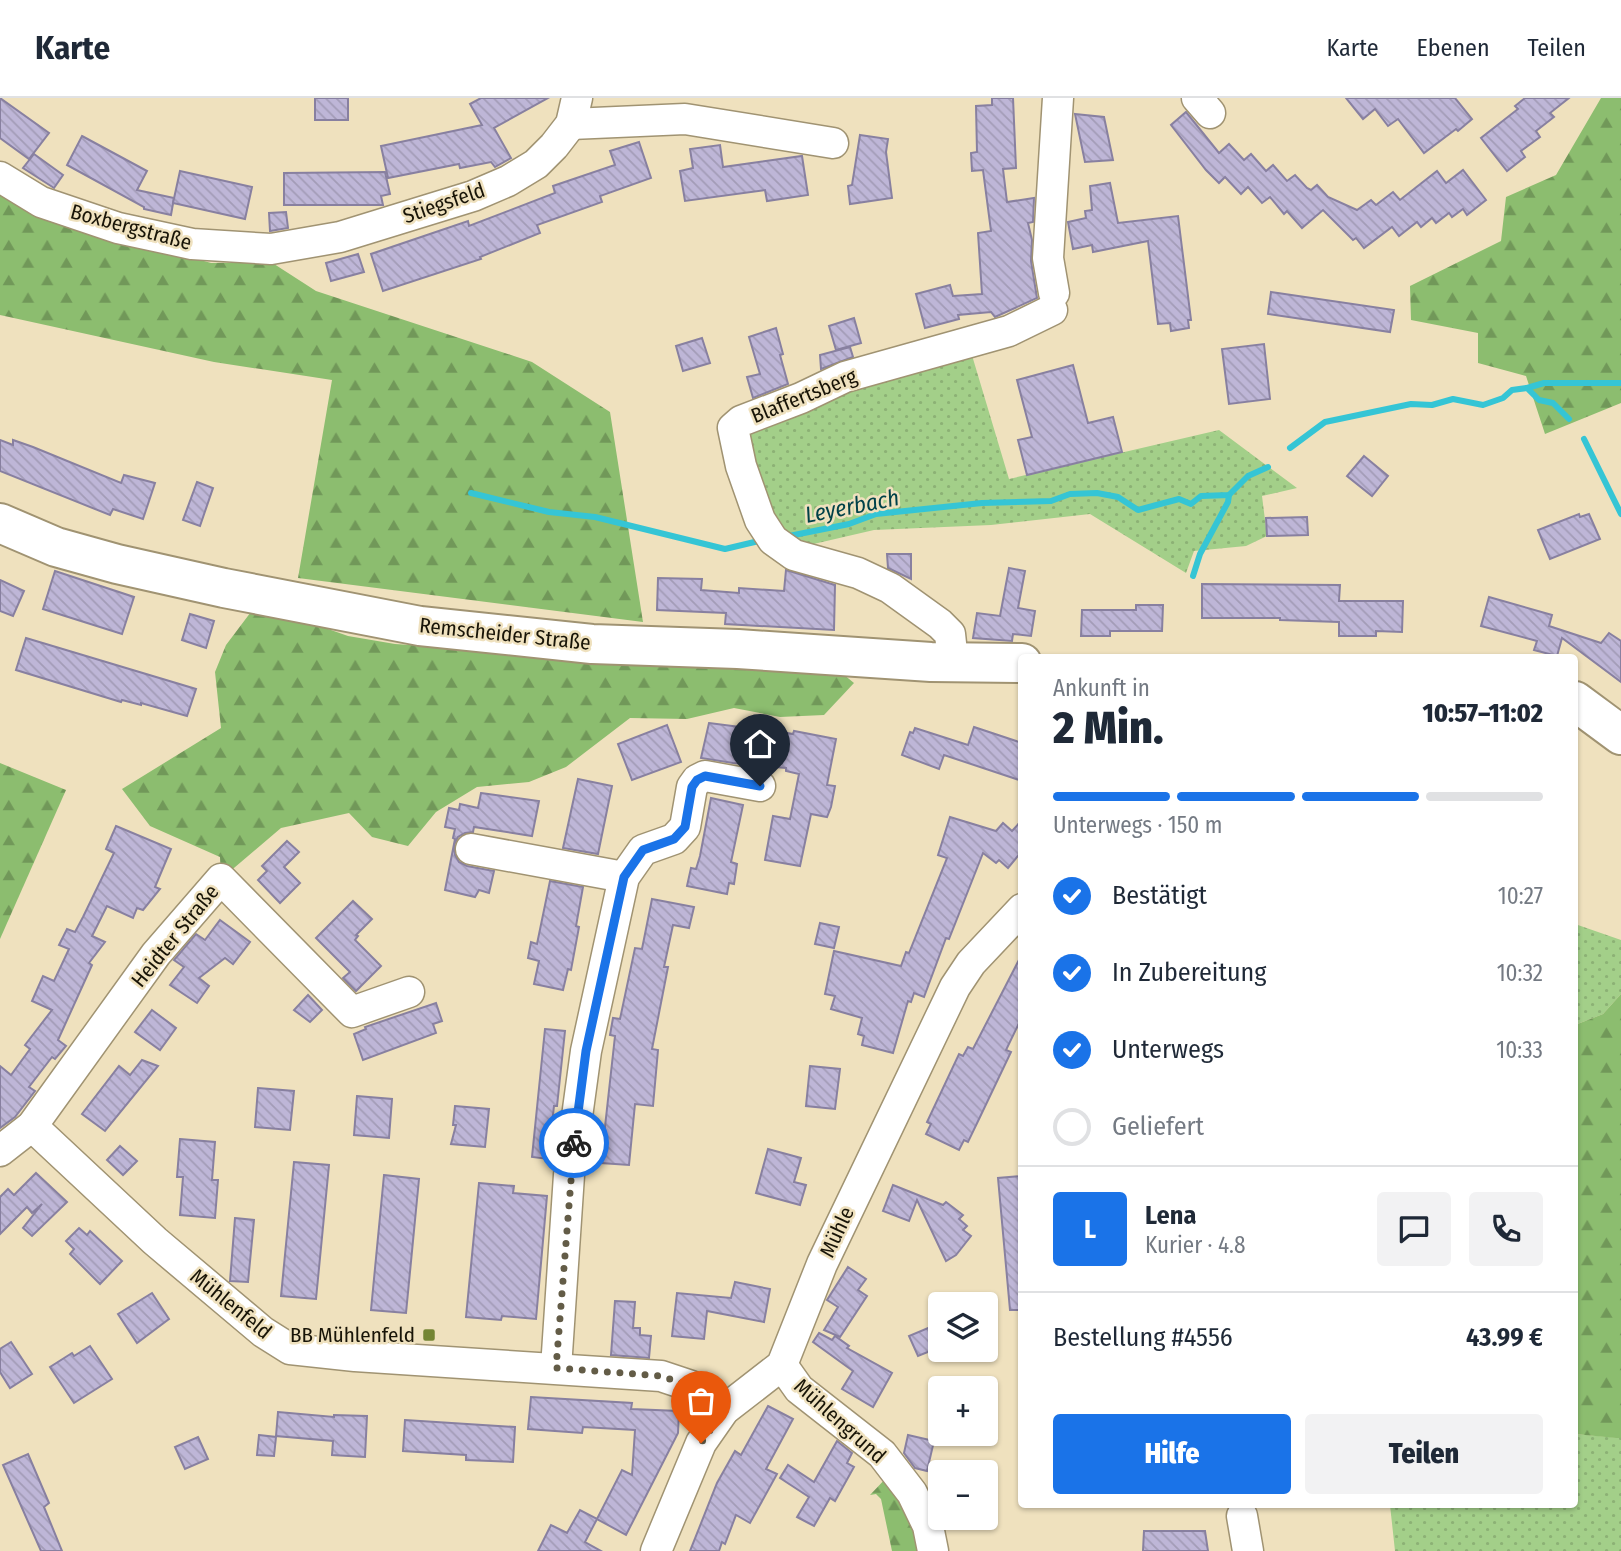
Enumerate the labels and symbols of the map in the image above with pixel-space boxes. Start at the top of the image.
street label: Stiegsfeld [400,177,488,229]
street label: Boxbergstraße [68,198,194,256]
street label: Blaffertsberg [747,363,861,429]
water label: Leyerbach [803,483,901,529]
street label: Remscheider Straße [418,612,592,656]
pin [730,714,790,786]
street label: Heidter Straße [126,879,224,993]
courier [539,1108,609,1178]
street label: Mühle [814,1203,860,1261]
street label: Mühlenfeld [185,1263,277,1345]
place label: BB Mühlenfeld [290,1322,415,1348]
marker: BB Mühlenfeld [421,1327,437,1343]
pin [671,1371,731,1443]
street label: Mühlengrund [789,1373,891,1469]

